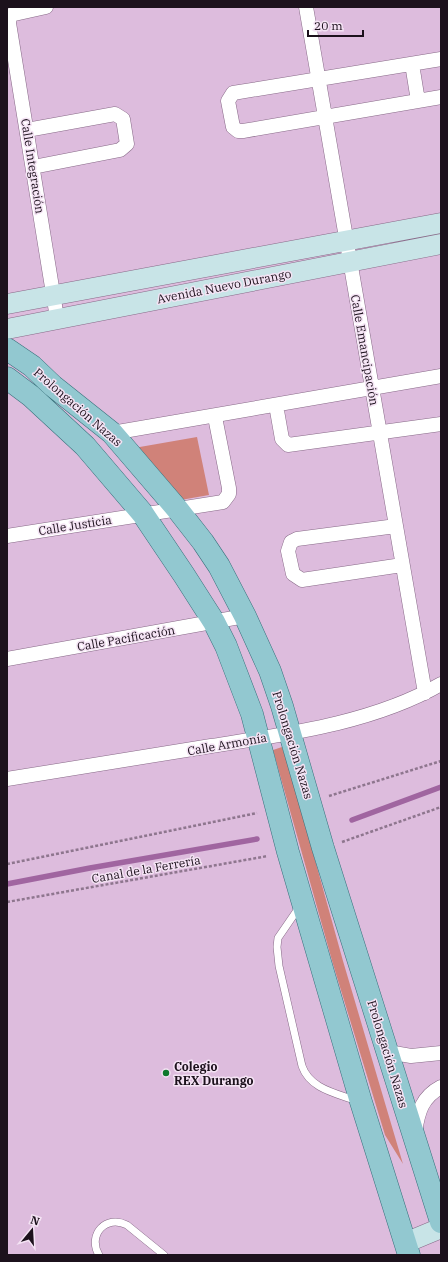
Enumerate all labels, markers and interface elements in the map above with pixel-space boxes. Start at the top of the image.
scale bar [308,12,363,38]
text: 20 m [314,18,343,33]
street label: Calle Integración [18,117,48,215]
street label: Avenida Nuevo Durango [156,266,293,306]
street label: Calle Emancipación [348,293,382,407]
street label: Prolongación Nazas [31,365,125,450]
street label: Calle Justicia [37,512,113,538]
street label: Calle Pacificación [76,622,176,654]
street label: Prolongación Nazas [269,689,317,801]
street label: Calle Armonía [186,730,268,758]
street label: Canal de la Ferrería [90,852,202,886]
street label: Prolongación Nazas [364,998,412,1110]
place label: Colegio REX Durango [174,1059,253,1088]
marker: Colegio REX Durango [161,1068,171,1078]
north arrow [12,1210,52,1250]
text: N [29,1212,42,1229]

